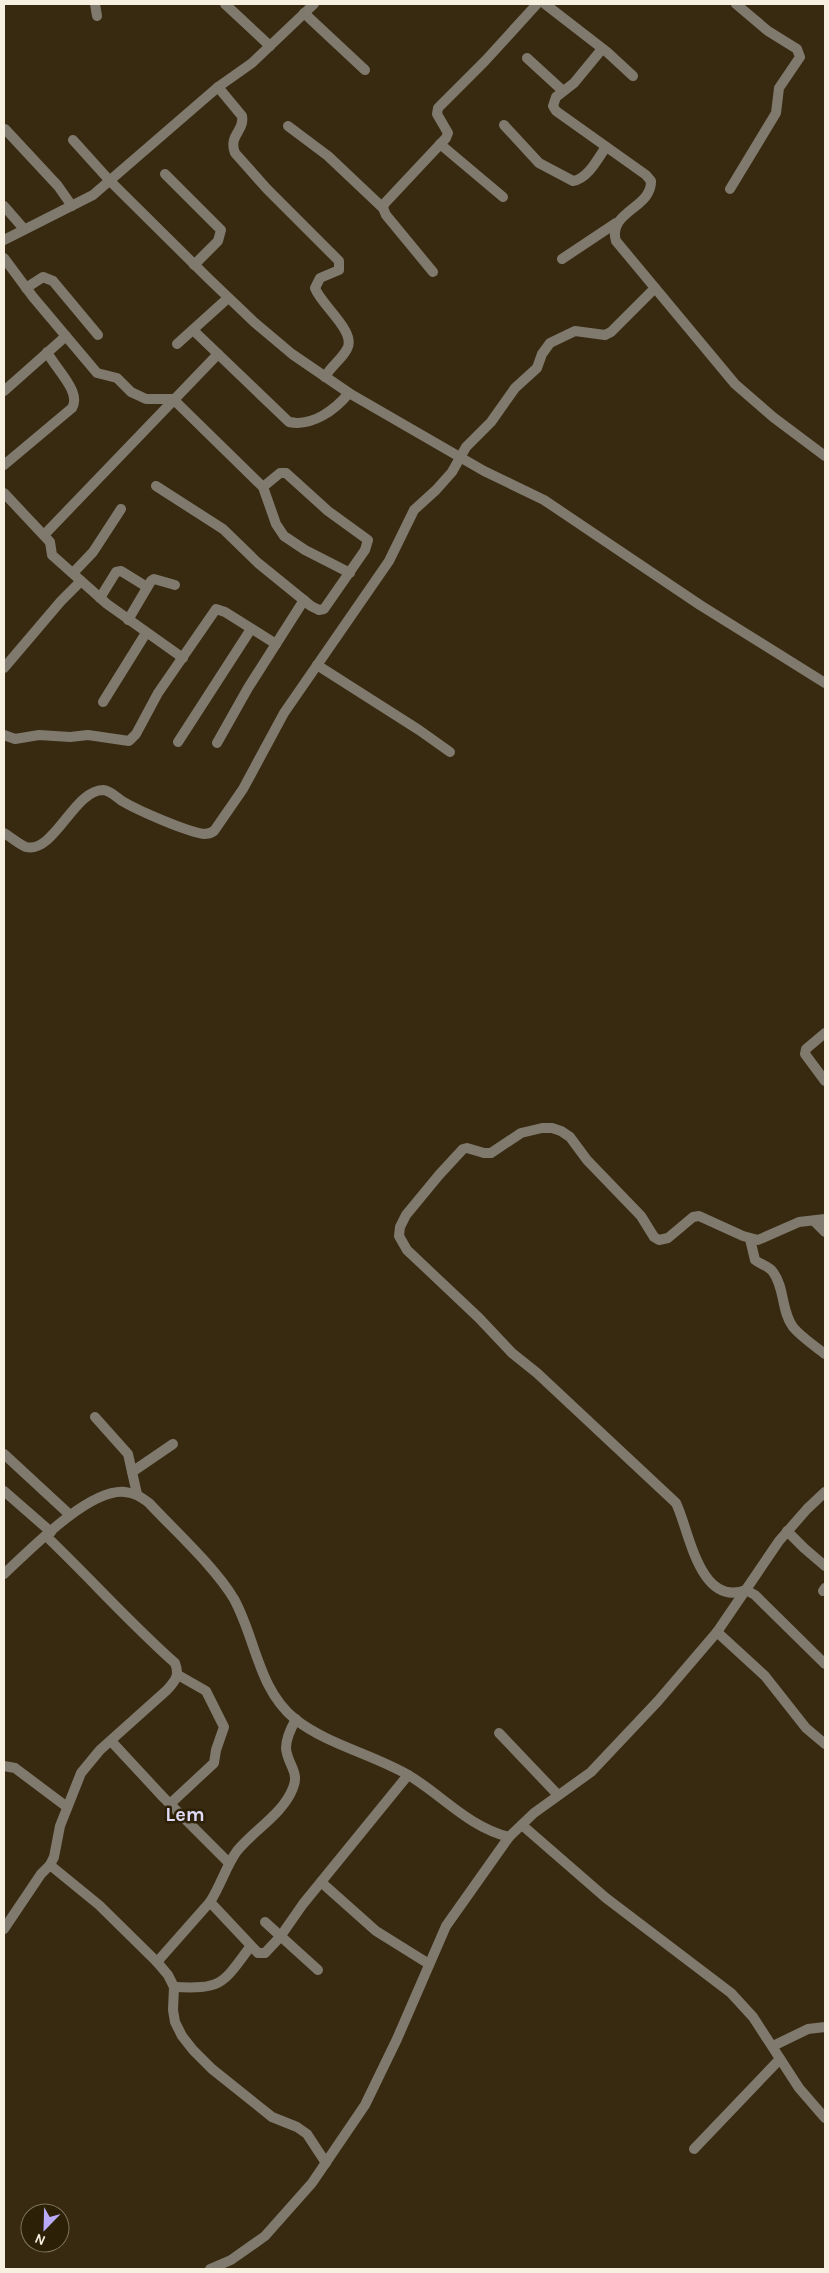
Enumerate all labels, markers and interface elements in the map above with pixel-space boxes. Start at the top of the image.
district label: Lem [165,1803,205,1826]
north arrow [20,2203,70,2253]
text: N [32,2230,48,2249]

